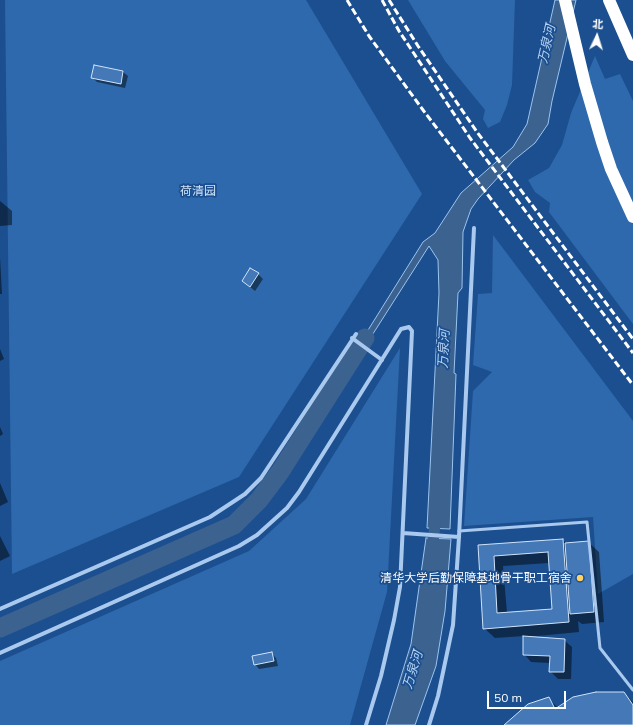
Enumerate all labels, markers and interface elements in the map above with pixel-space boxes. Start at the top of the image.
north arrow [577,16,617,56]
text: 北 [592,17,604,31]
water label: 万泉河 [535,23,559,65]
park label: 荷清园 [180,184,216,198]
water label: 万泉河 [435,329,453,369]
place label: 清华大学后勤保障基地骨干职工宿舍 [380,571,572,585]
marker: 清华大学后勤保障基地骨干职工宿舍 [575,573,585,583]
water label: 万泉河 [400,649,426,691]
scale bar [489,683,568,709]
text: 50 m [494,690,522,705]

